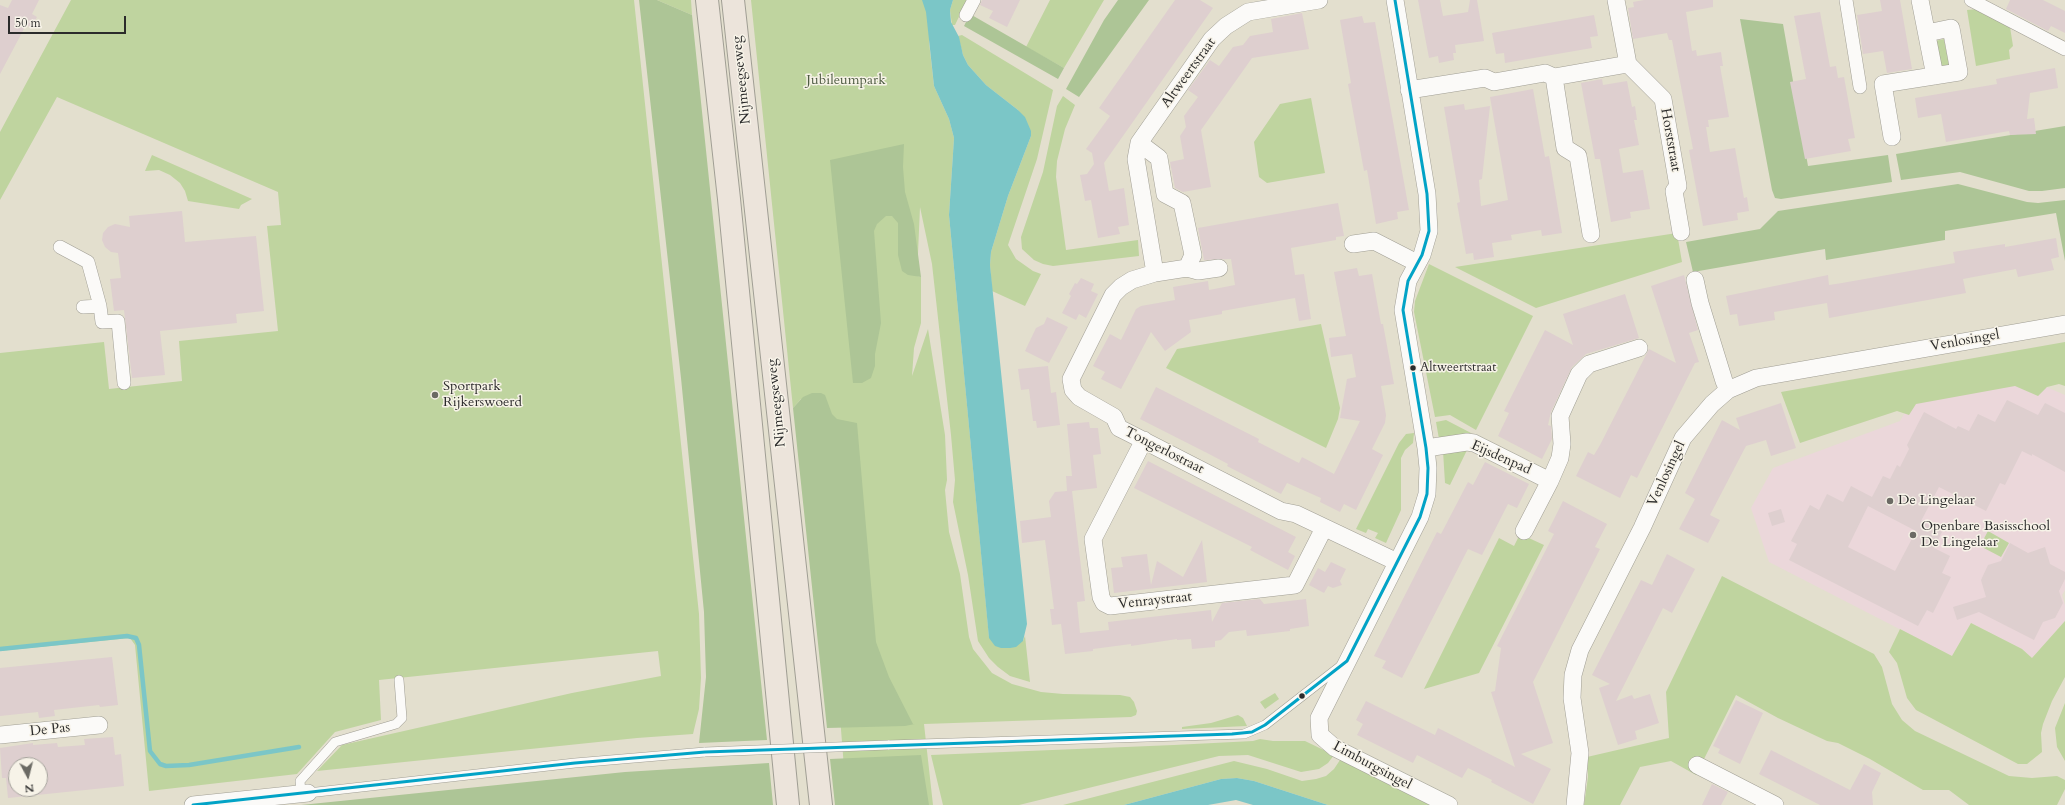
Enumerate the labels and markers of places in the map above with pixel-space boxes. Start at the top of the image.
place label: Altweertstraat [1420,360,1496,376]
marker: Altweertstraat [1408,363,1418,373]
place label: Sportpark Rijkerswoerd [443,379,522,412]
marker: Sportpark Rijkerswoerd [430,390,440,400]
place label: De Lingelaar [1898,493,1975,509]
marker: De Lingelaar [1885,496,1895,506]
place label: Openbare Basisschool De Lingelaar [1921,519,2050,552]
marker: Openbare Basisschool De Lingelaar [1908,530,1918,540]
unlabelled marker [1297,691,1307,701]

